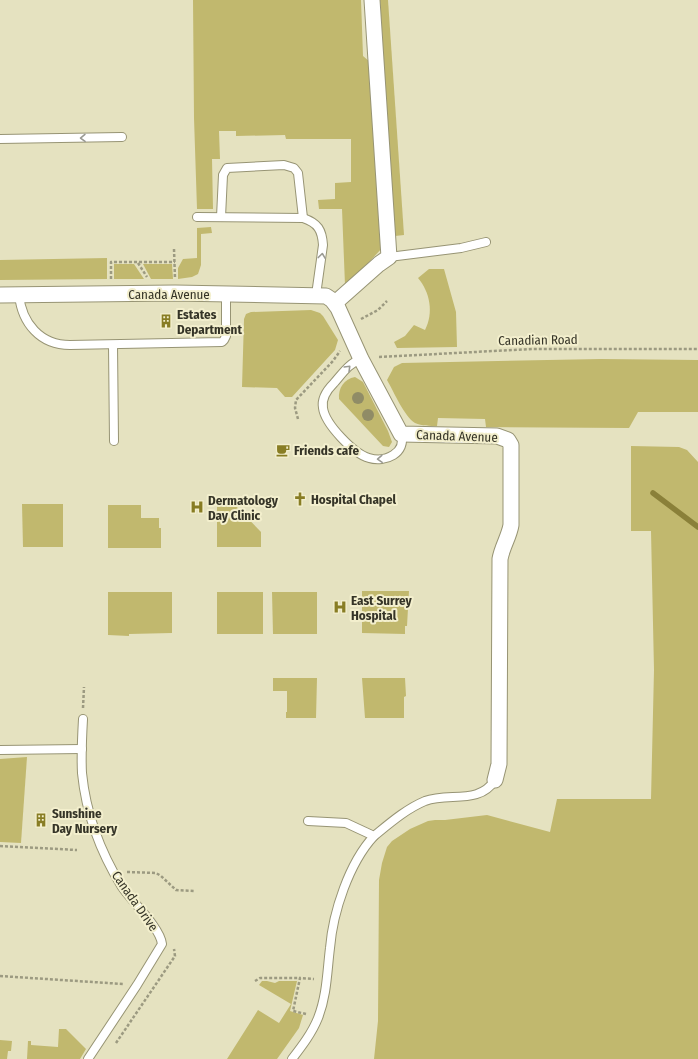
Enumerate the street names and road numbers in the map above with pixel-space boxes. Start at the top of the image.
street label: Canada Avenue [128,287,210,302]
street label: Canadian Road [498,332,578,348]
street label: Canada Avenue [416,427,498,445]
street label: Canada Drive [109,868,161,934]

